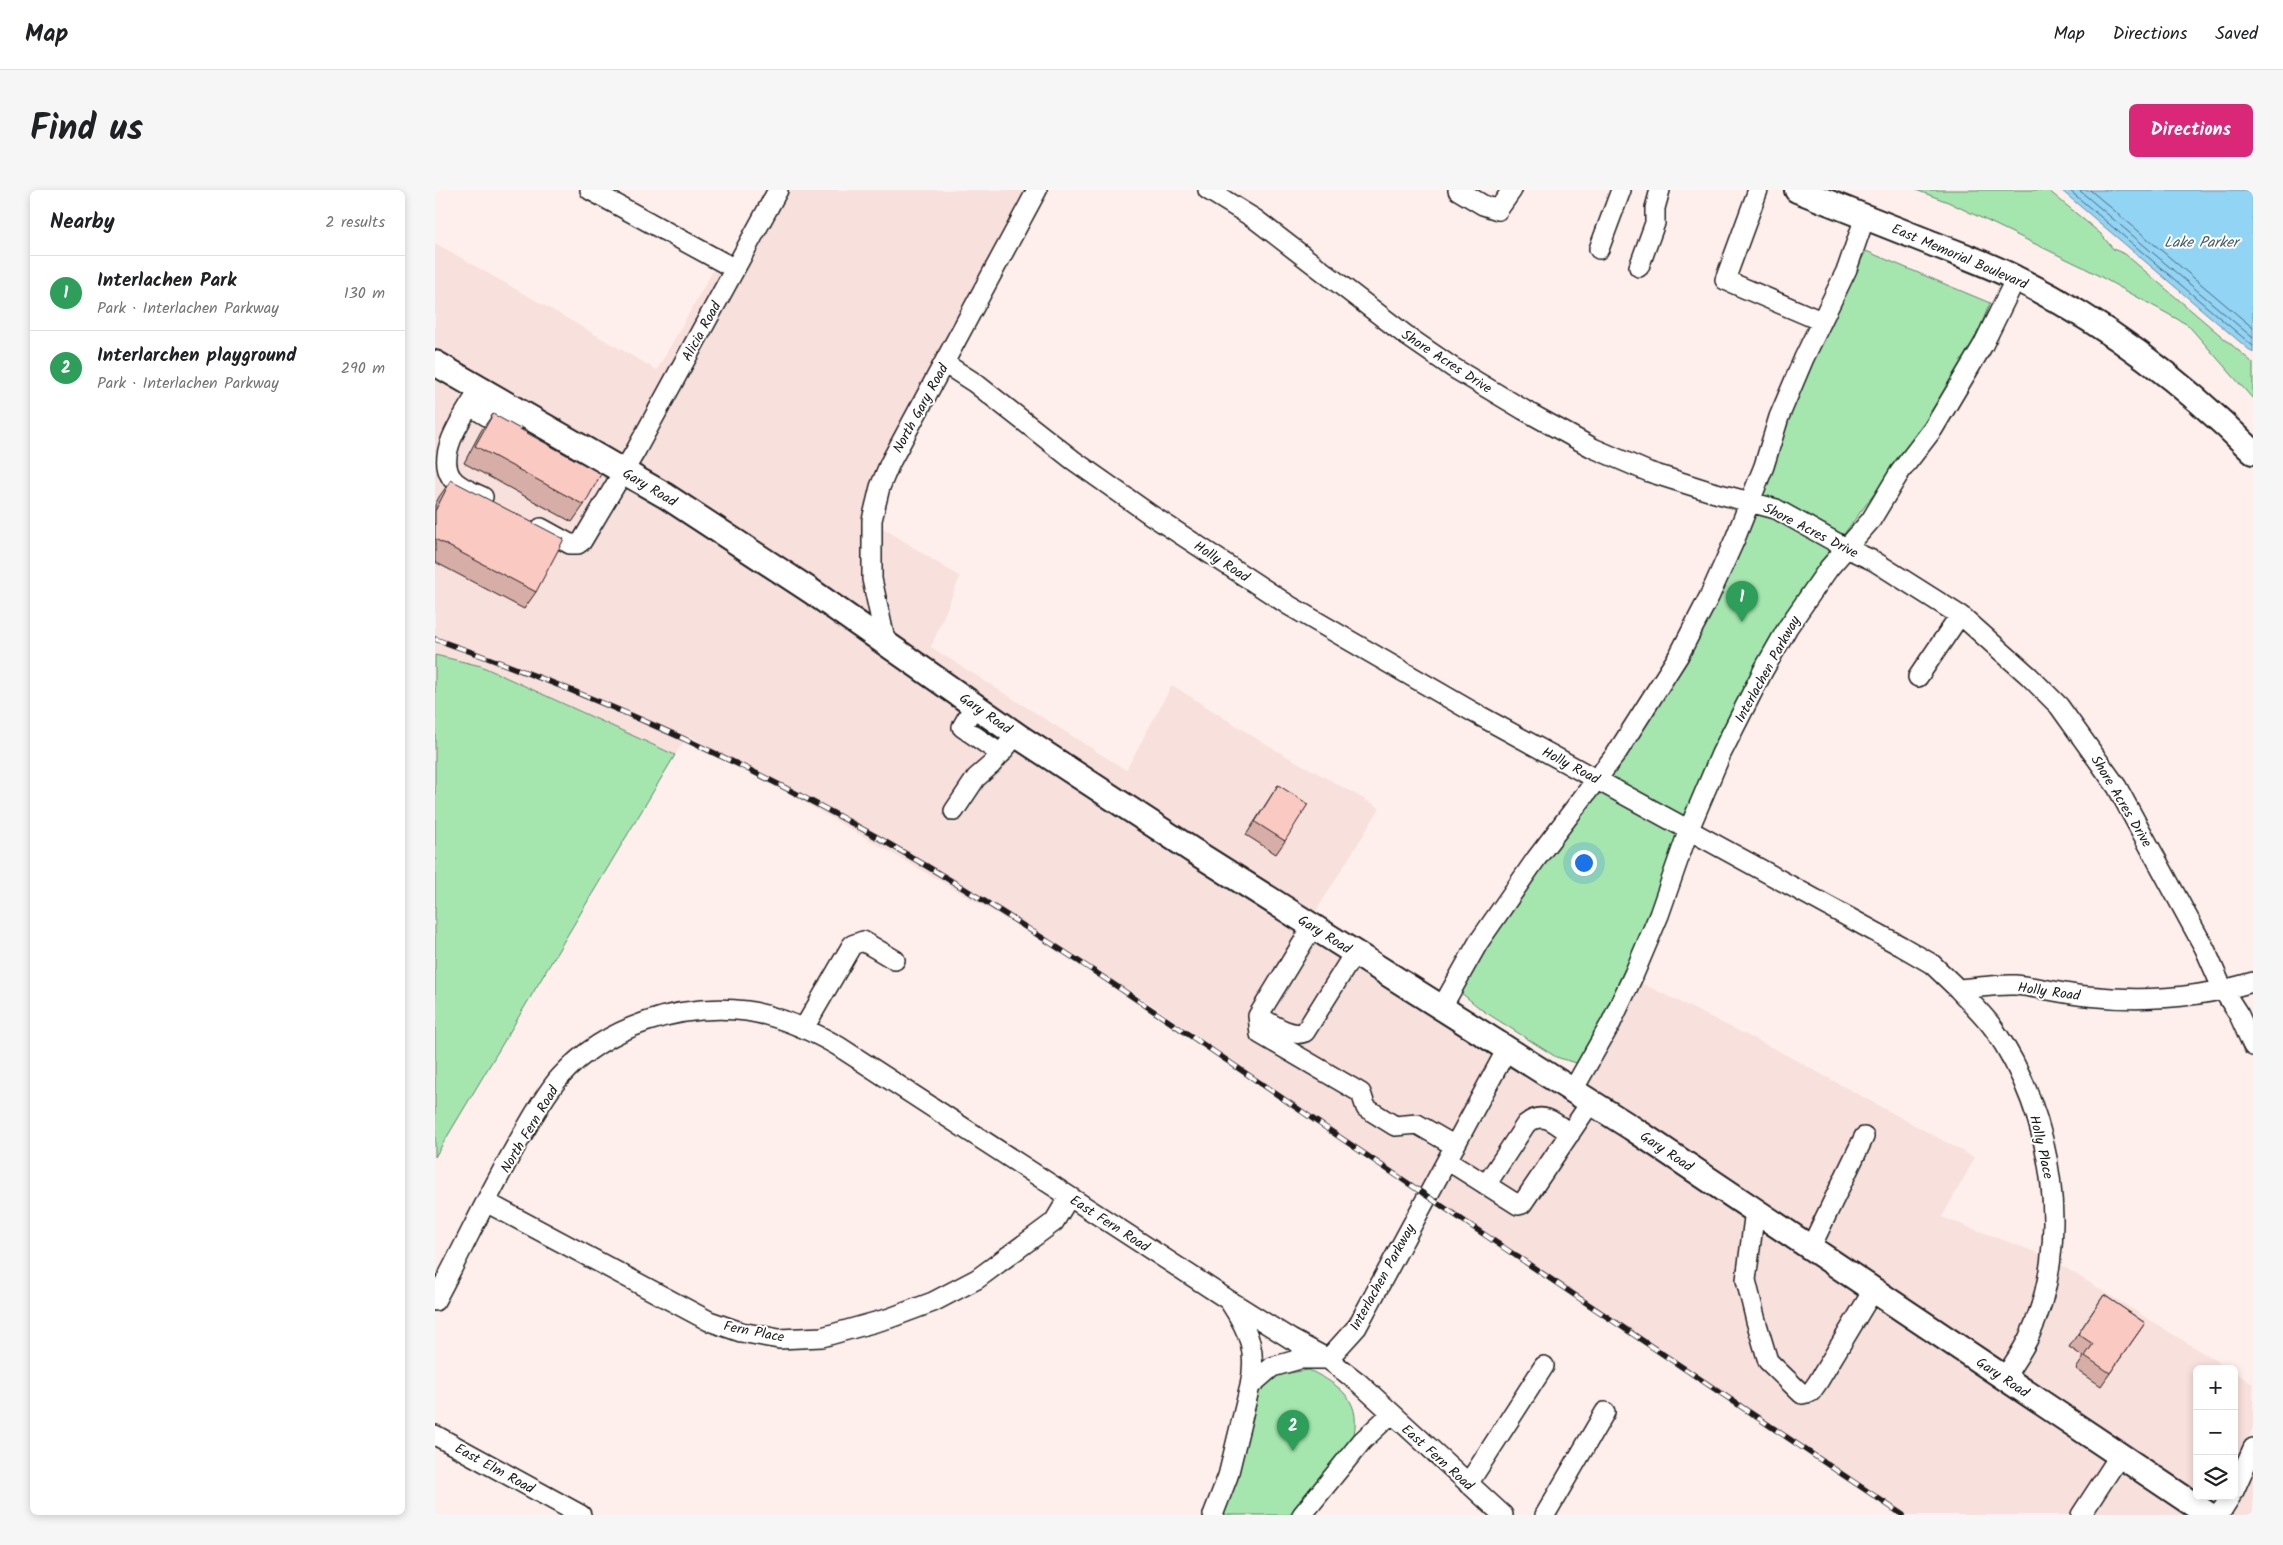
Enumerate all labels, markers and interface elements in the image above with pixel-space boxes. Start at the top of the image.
text: Map [25,15,68,54]
text: Map [2053,20,2085,49]
text: Directions [2113,20,2187,49]
text: Saved [2215,20,2258,49]
text: Find us [30,102,143,158]
button: Directions [2129,104,2253,157]
text: Nearby [50,206,115,239]
text: 2 results [325,210,385,235]
street label: East Memorial Boulevard [1888,218,2032,296]
water label: Lake Parker [2164,231,2241,255]
text: Interlachen Park [97,266,236,296]
text: 1 [64,281,68,306]
text: 130 m [344,281,385,306]
text: Park · Interlachen Parkway [97,296,279,321]
street label: Alicia Road [676,297,728,365]
street label: Shore Acres Drive [1397,324,1497,400]
text: Interlarchen playground [97,341,296,371]
text: 2 [61,356,71,381]
text: 290 m [341,356,385,381]
street label: North Gary Road [887,359,955,457]
text: Park · Interlachen Parkway [97,371,279,396]
street label: Gary Road [618,463,682,513]
street label: Shore Acres Drive [1759,497,1863,565]
street label: Holly Road [1189,535,1255,589]
pin: 1 [1726,581,1758,622]
street label: Interlachen Parkway [1729,612,1807,727]
street label: Gary Road [955,688,1017,741]
street label: Holly Road [1538,741,1604,791]
street label: Shore Acres Drive [2085,751,2158,852]
your location [1571,850,1597,876]
street label: Gary Road [1293,910,1357,961]
street label: Holly Road [2016,977,2083,1007]
street label: North Fern Road [495,1081,565,1177]
street label: Holly Place [2023,1113,2059,1182]
street label: Gary Road [1635,1126,1698,1178]
street label: East Fern Road [1065,1190,1155,1258]
street label: Interlachen Parkway [1344,1220,1422,1335]
street label: Fern Place [722,1315,787,1349]
street label: Gary Road [1971,1352,2034,1404]
map controls [2193,1365,2238,1500]
button: + [2193,1365,2238,1410]
pin: 2 [1277,1410,1309,1451]
button: − [2193,1410,2238,1455]
street label: East Fern Road [1396,1419,1479,1497]
street label: East Elm Road [451,1438,539,1500]
button: layers [2193,1455,2238,1500]

